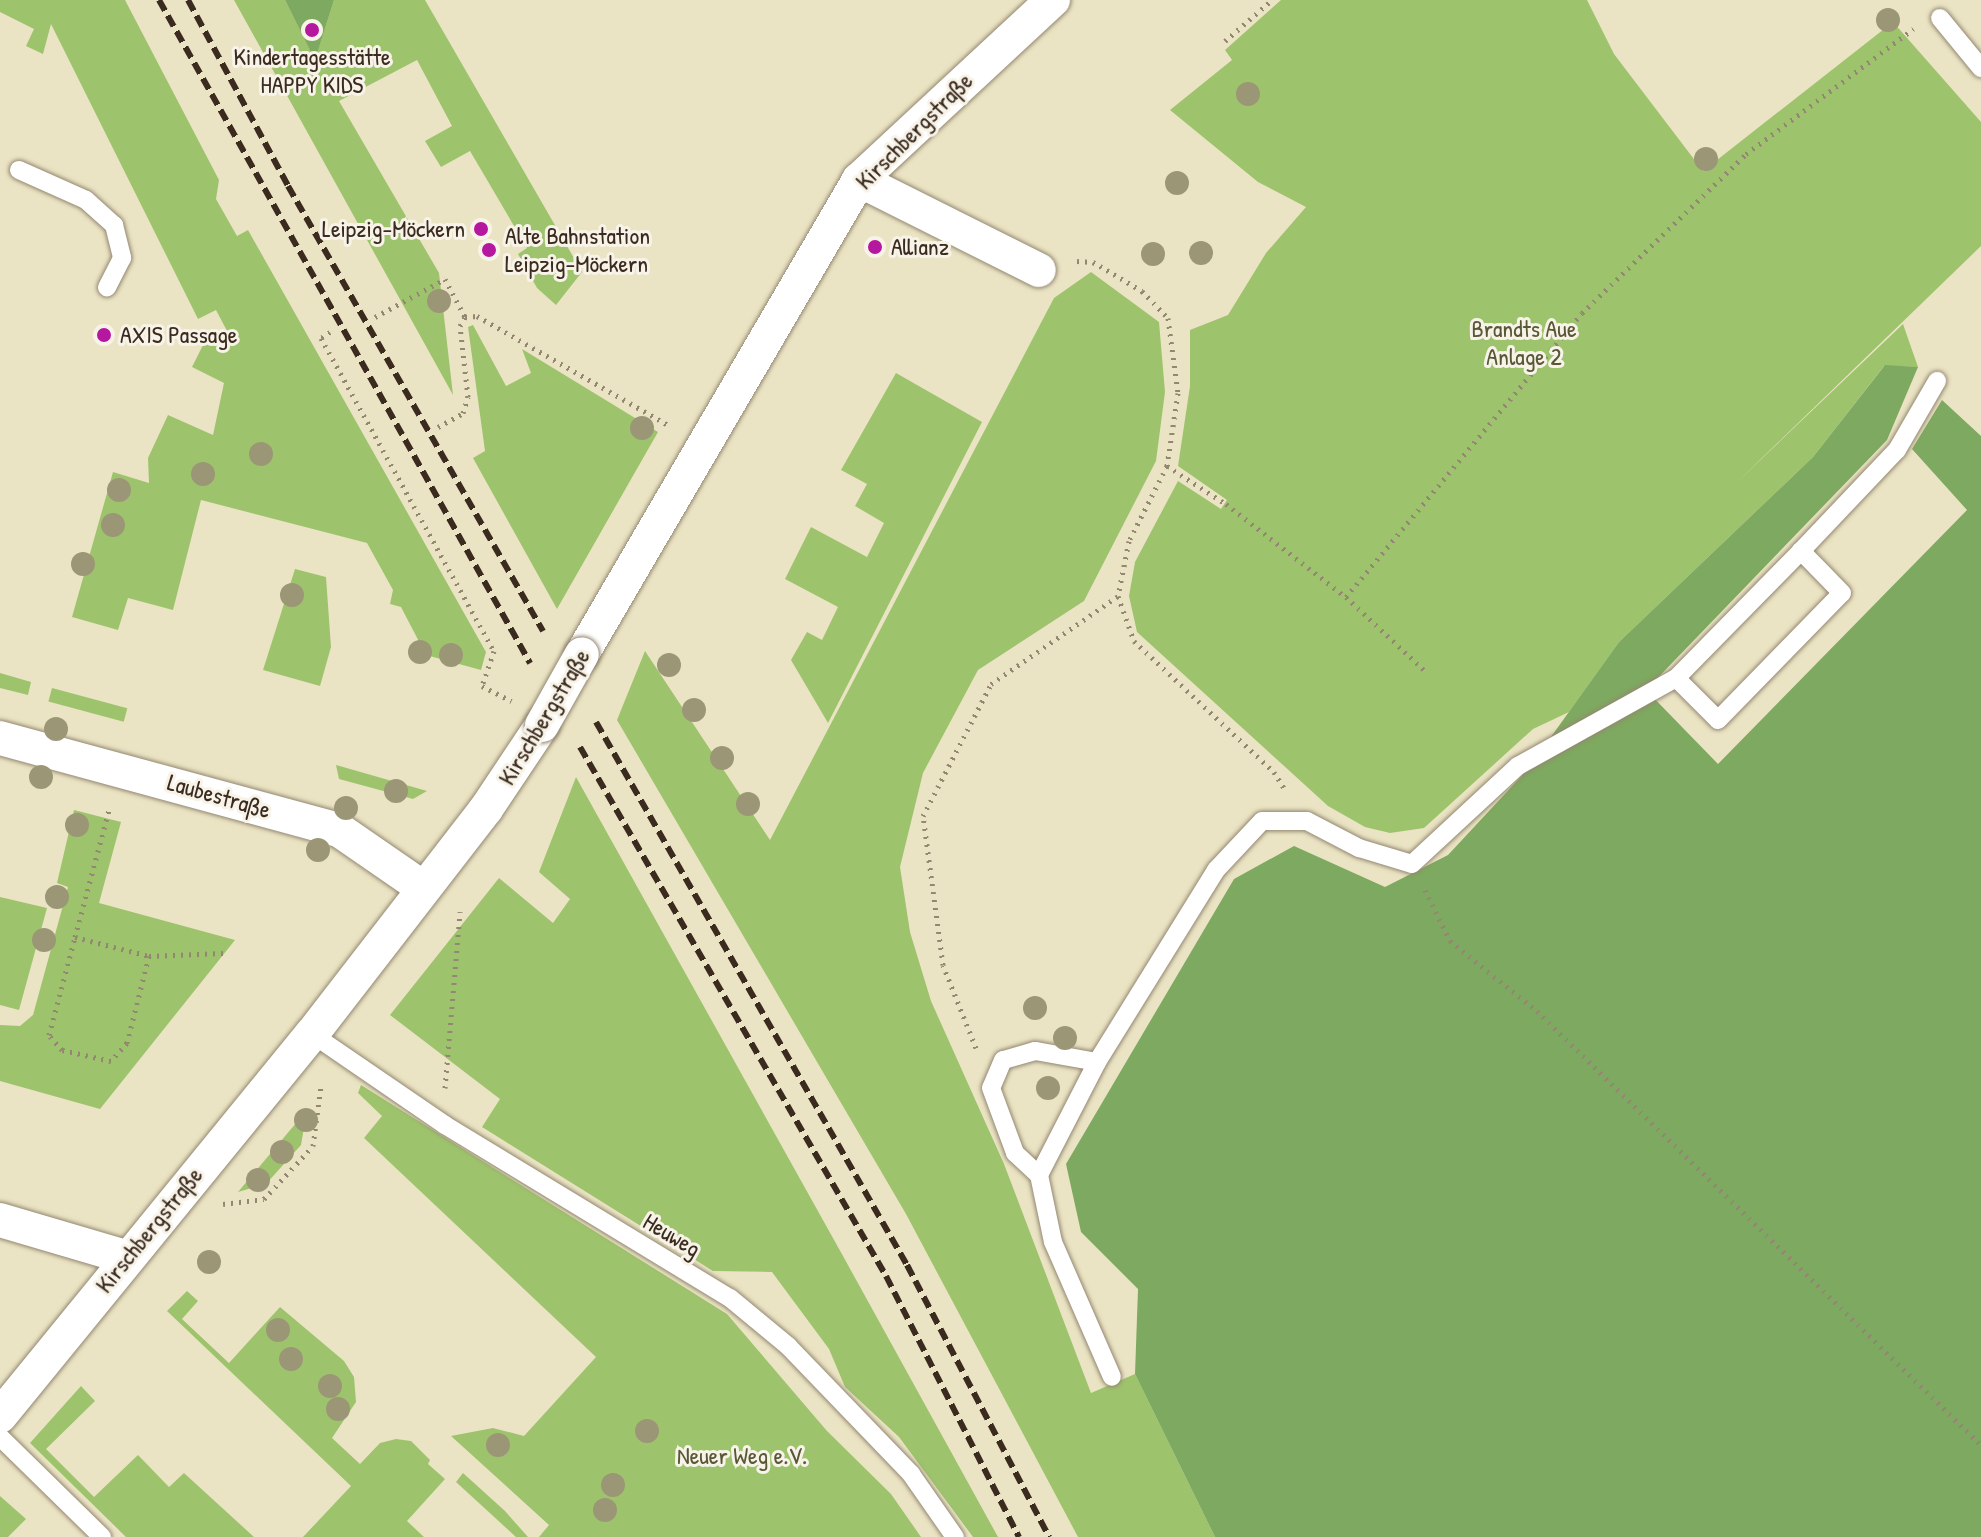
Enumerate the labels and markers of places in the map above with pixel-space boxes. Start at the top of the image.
marker: Kindertagesstätte HAPPY KIDS [303,21,321,39]
place label: Kindertagesstätte HAPPY KIDS [233,43,391,99]
place label: Leipzig-Möckern [322,215,465,243]
marker: Leipzig-Möckern [472,220,490,238]
place label: Alte Bahnstation Leipzig-Möckern [505,222,650,278]
place label: Allianz [891,233,949,261]
marker: Allianz [866,238,884,256]
marker: Alte Bahnstation Leipzig-Möckern [480,241,498,259]
place label: AXIS Passage [120,321,237,349]
marker: AXIS Passage [95,326,113,344]

